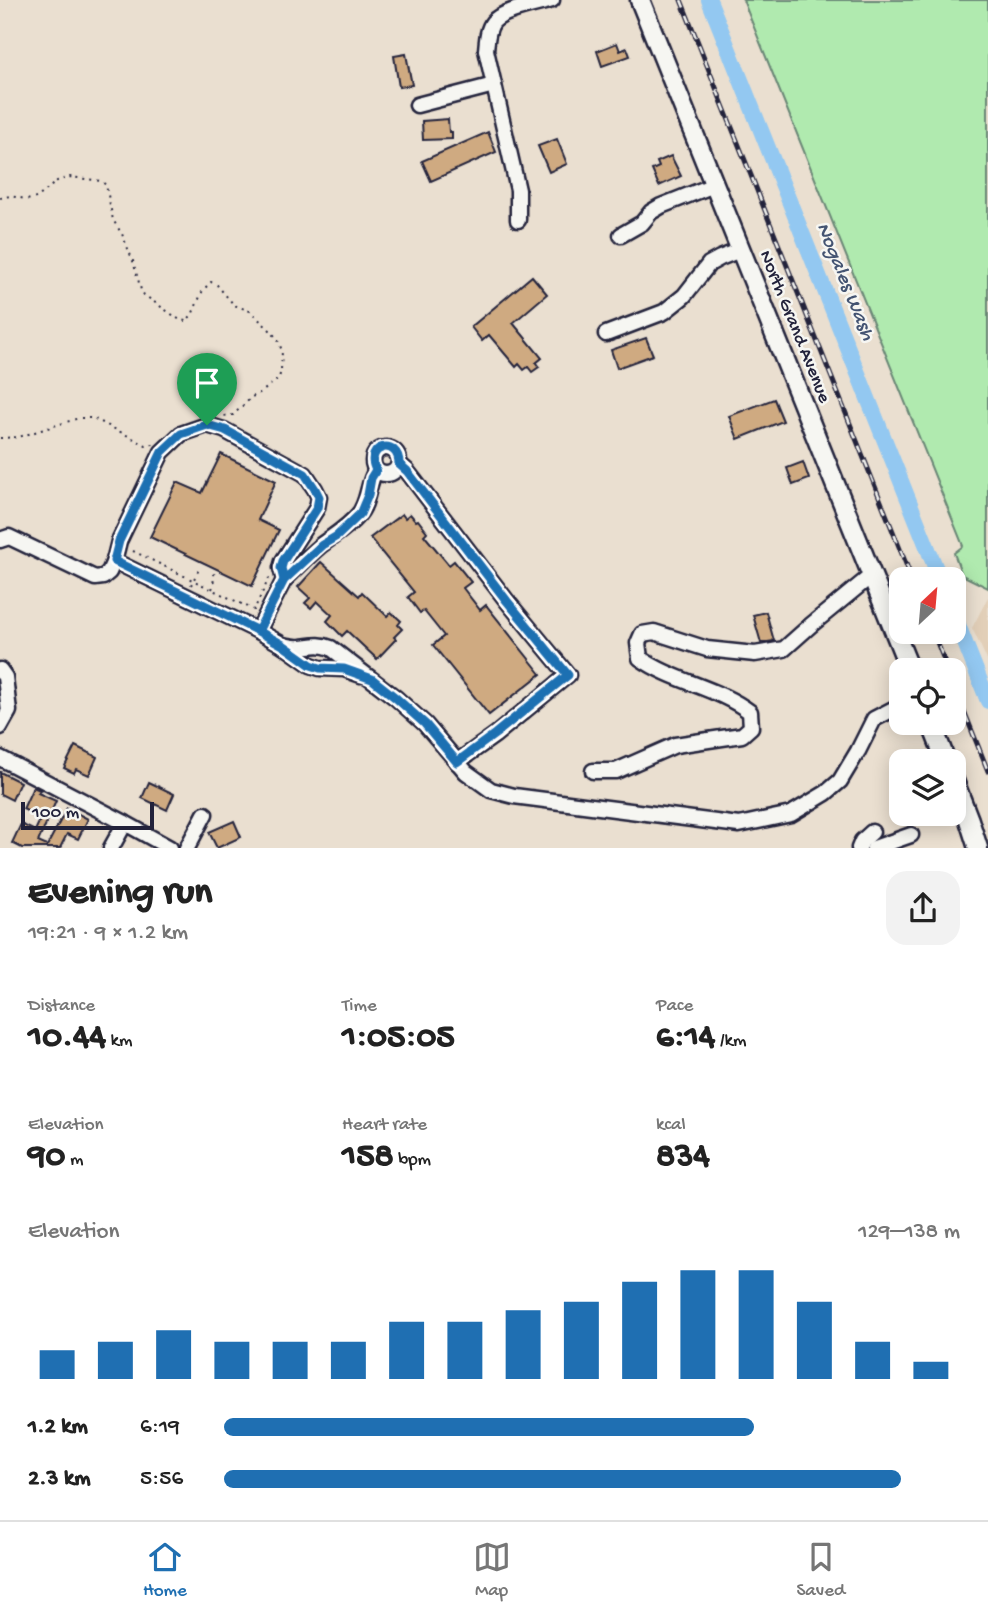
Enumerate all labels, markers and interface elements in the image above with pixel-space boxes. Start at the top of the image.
water label: Nogales Wash [809,219,879,345]
street label: North Grand Avenue [753,247,835,407]
pin [177,353,237,425]
icon: arrive [188,364,226,402]
north arrow [889,567,966,644]
map controls [889,567,966,826]
button: locate [889,658,966,735]
button: layers [889,749,966,826]
scale bar [21,799,154,831]
text: 100 m [32,802,79,825]
button: share [886,871,960,945]
text: Evening run [28,872,212,916]
text: 19:21 · 9 × 1.2 km [28,920,188,947]
text: Distance [28,995,95,1018]
text: Time [342,995,377,1018]
text: Pace [656,995,693,1018]
text: 10.44 [28,1018,106,1059]
text: 1:05:05 [342,1018,455,1059]
text: 6:14 [656,1018,715,1059]
text: km [106,1030,133,1053]
text: /km [715,1030,746,1053]
text: Elevation [28,1114,104,1137]
text: Heart rate [342,1114,427,1137]
text: kcal [656,1114,686,1137]
text: 90 [28,1137,65,1178]
text: 158 [342,1137,394,1178]
text: 834 [656,1137,710,1178]
text: m [65,1149,83,1172]
text: bpm [394,1149,431,1172]
text: Elevation [28,1219,119,1246]
text: 129–138 m [858,1219,960,1246]
text: 1.2 km [28,1414,88,1441]
text: 6:19 [140,1414,180,1441]
text: 2.3 km [28,1466,90,1493]
text: 5:56 [140,1466,183,1493]
tab: Home [143,1538,187,1603]
tab: Map [473,1538,511,1603]
tab: Saved [796,1538,845,1603]

